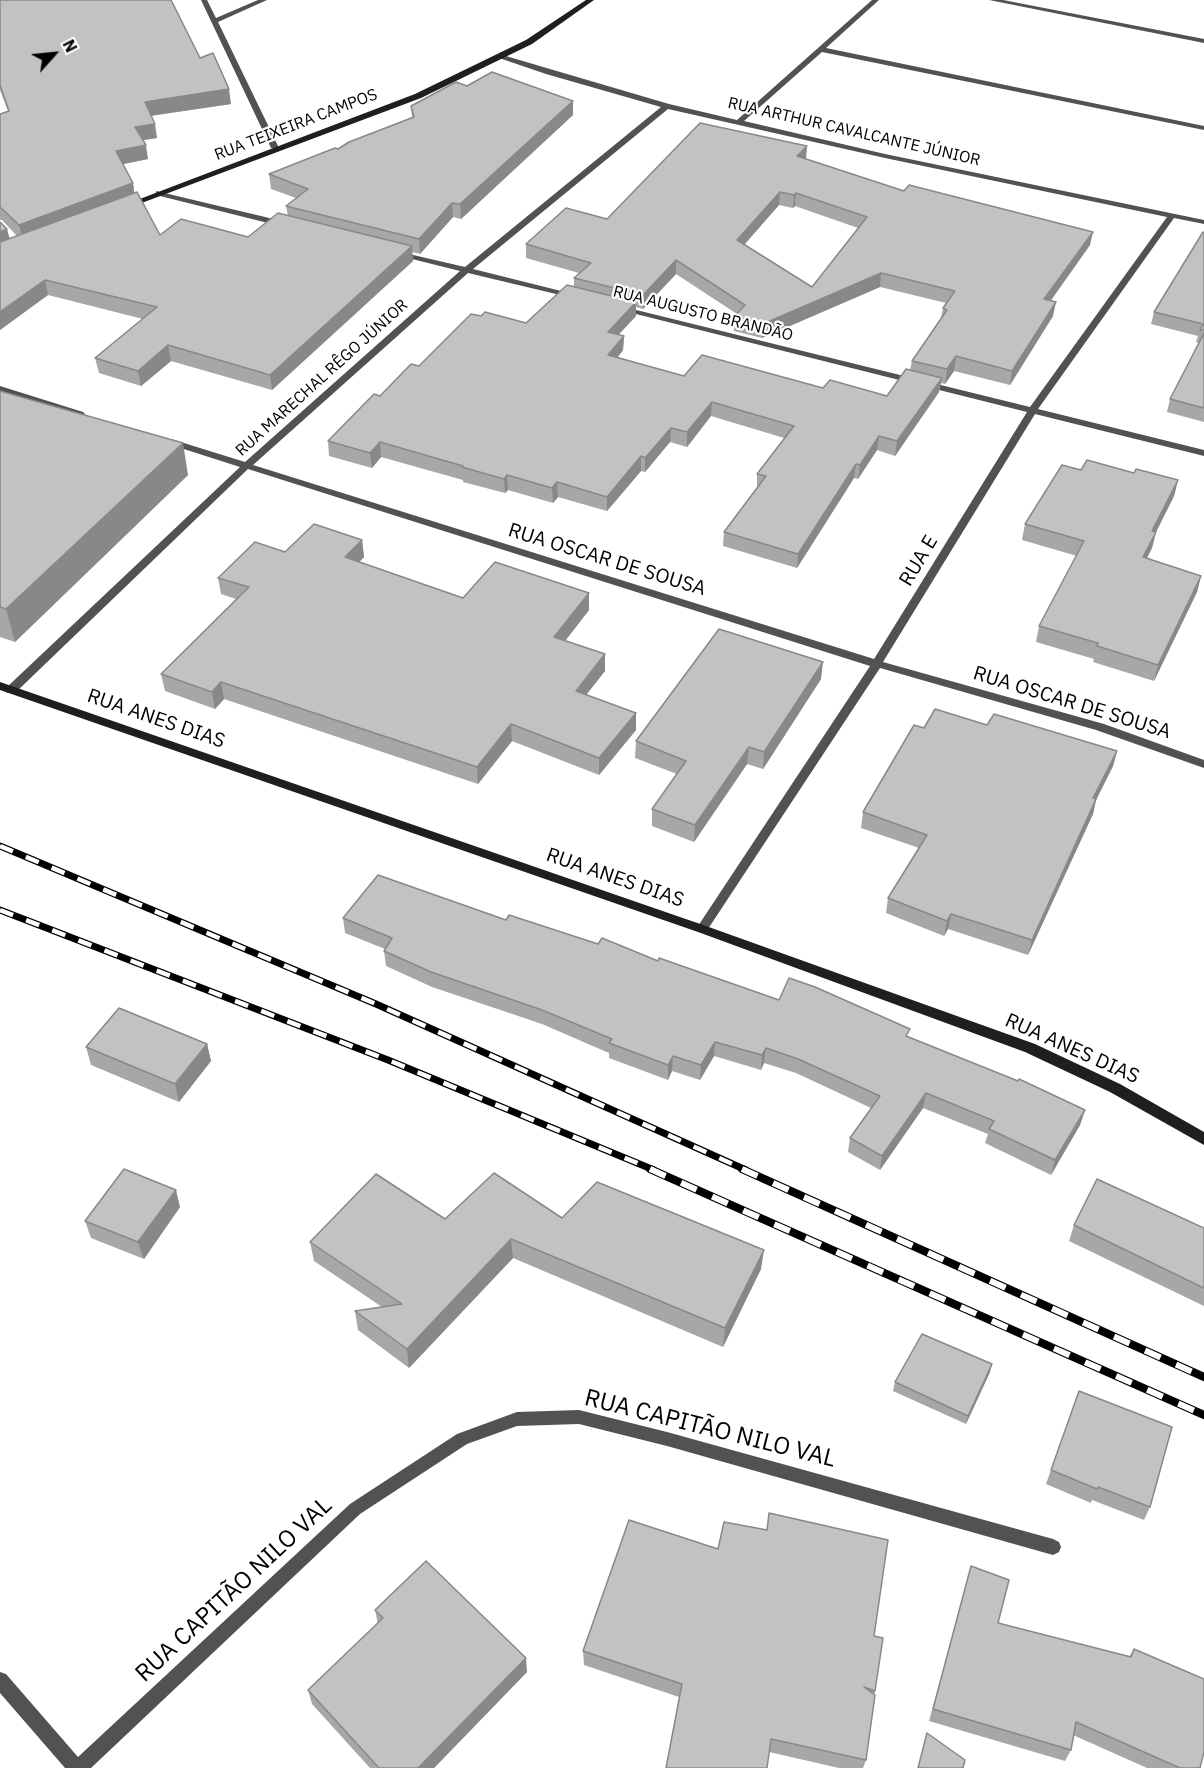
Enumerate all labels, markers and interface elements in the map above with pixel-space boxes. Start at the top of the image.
north arrow [24,24,84,84]
text: N [58,36,82,56]
street label: RUA TEIXEIRA CAMPOS [212,85,380,165]
street label: RUA ARTHUR CAVALCANTE JÚNIOR [726,94,982,170]
street label: RUA AUGUSTO BRANDÃO [611,282,795,346]
street label: RUA MARECHAL RÊGO JÚNIOR [232,296,412,460]
street label: RUA OSCAR DE SOUSA [505,518,709,602]
street label: RUA E [895,531,943,591]
street label: RUA OSCAR DE SOUSA [970,661,1174,745]
street label: RUA ANES DIAS [84,684,228,754]
street label: RUA ANES DIAS [543,843,687,913]
street label: RUA ANES DIAS [1001,1009,1143,1089]
street label: RUA CAPITÃO NILO VAL [581,1384,839,1474]
street label: RUA CAPITÃO NILO VAL [130,1492,338,1688]

